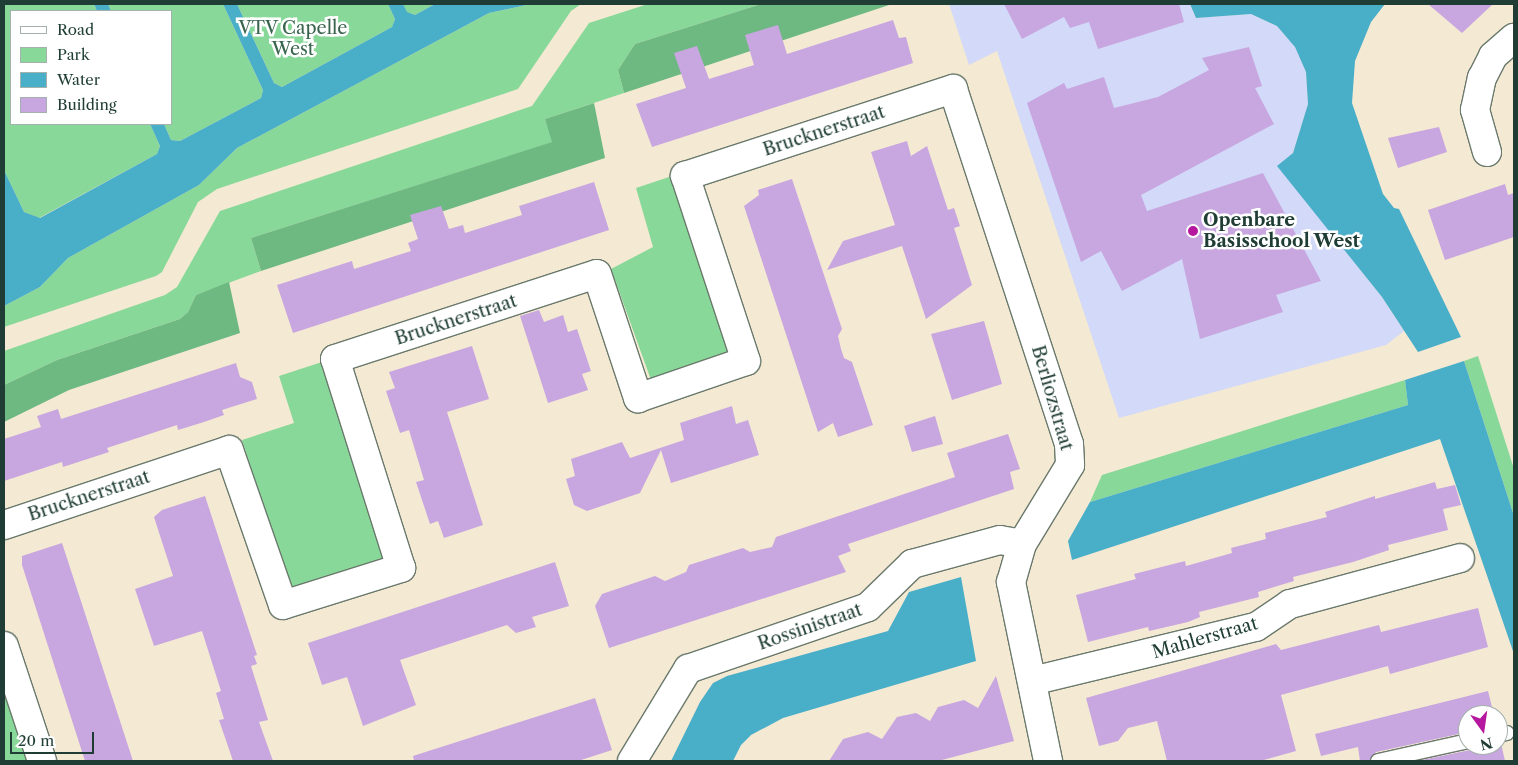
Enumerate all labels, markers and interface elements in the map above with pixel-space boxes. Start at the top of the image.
legend [10,10,172,125]
park label: VTV Capelle West [238,18,348,60]
text: Road [57,20,94,39]
text: Park [57,45,90,64]
text: Water [57,70,100,89]
text: Building [57,95,117,114]
street label: Brucknerstraat [760,101,888,161]
place label: Openbare Basisschool West [1203,210,1360,252]
marker: Openbare Basisschool West [1187,225,1199,237]
street label: Brucknerstraat [392,290,520,350]
street label: Berliozstraat [1027,343,1077,453]
street label: Brucknerstraat [25,466,153,526]
street label: Rossinistraat [755,599,865,655]
street label: Mahlerstraat [1150,613,1260,663]
north arrow [1458,705,1508,755]
scale bar [12,722,96,754]
text: 20 m [18,731,54,750]
text: N [1478,733,1494,754]

